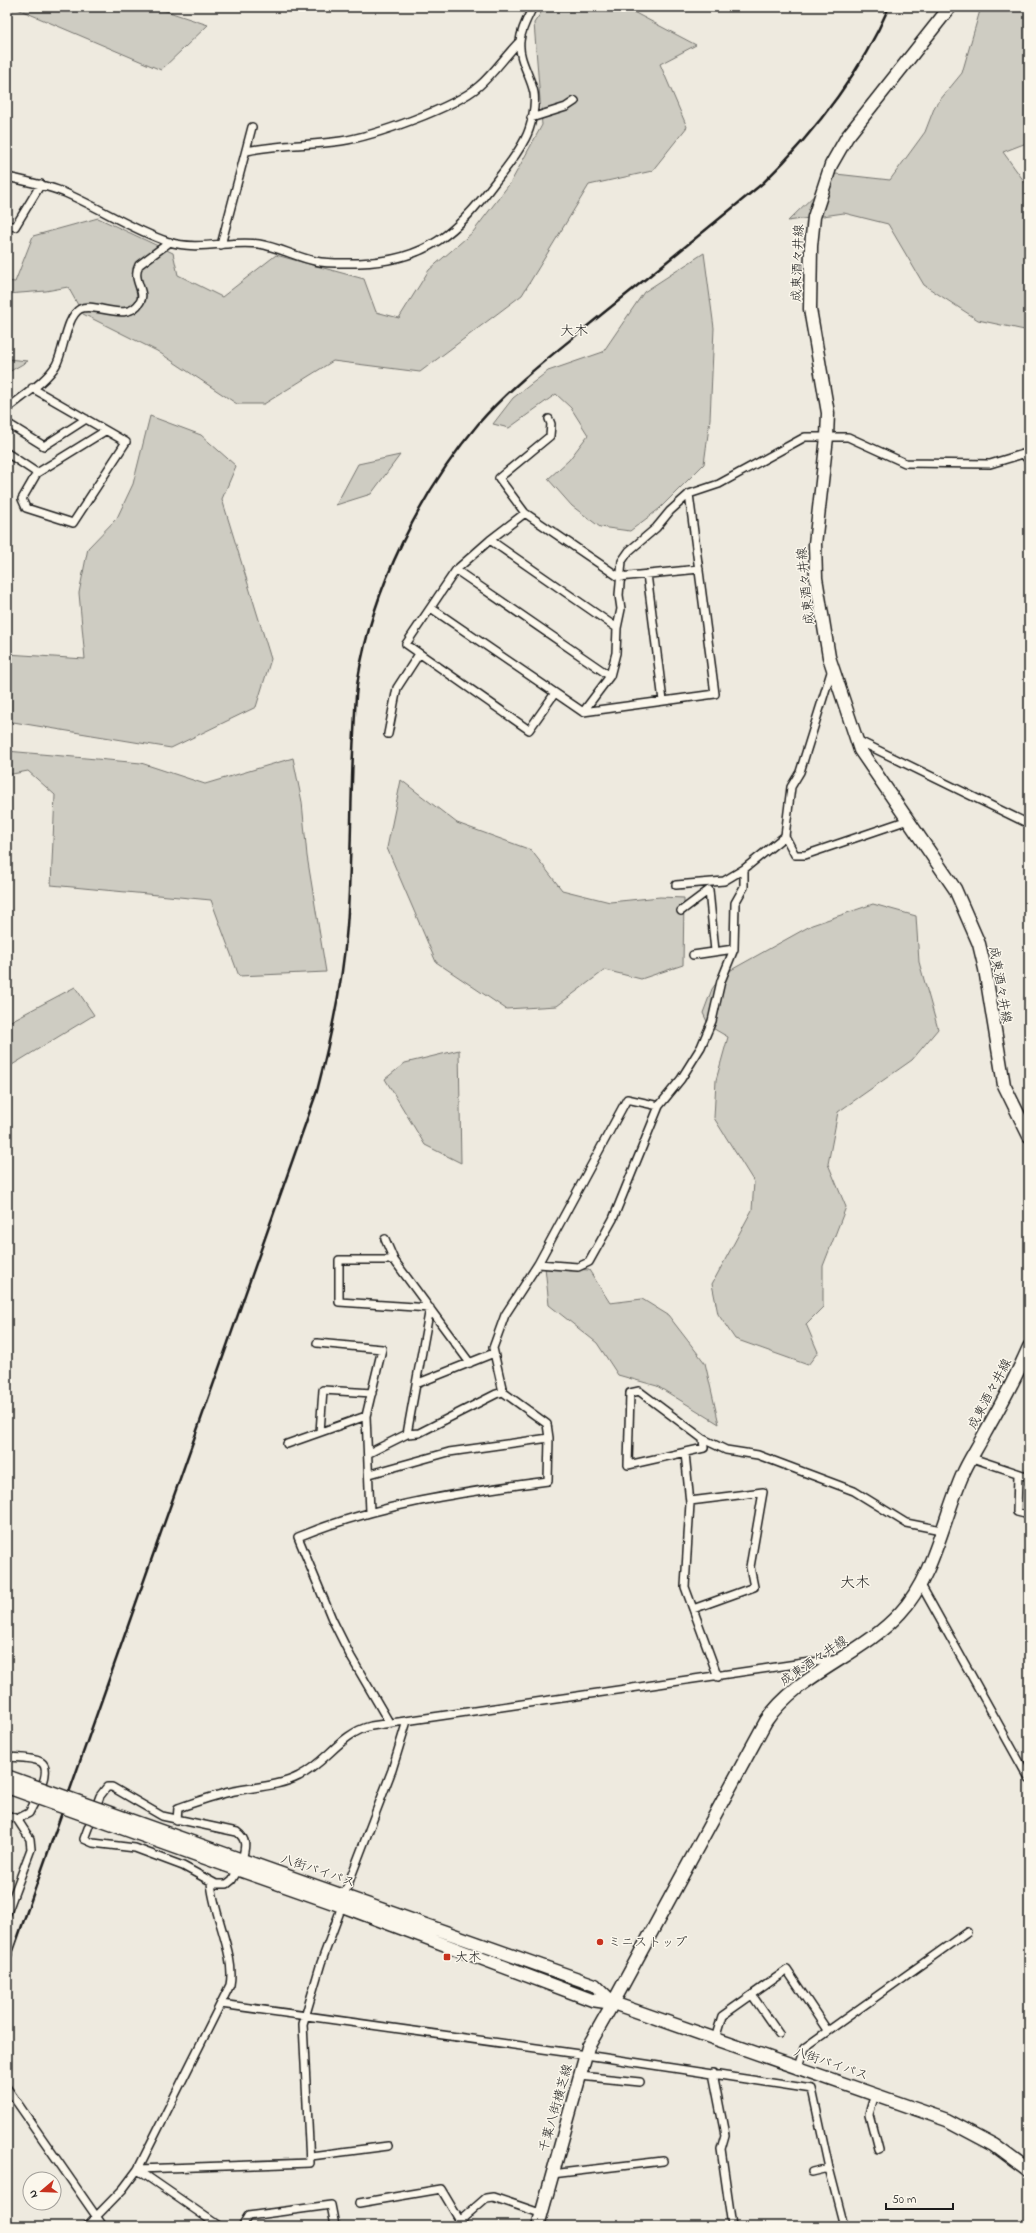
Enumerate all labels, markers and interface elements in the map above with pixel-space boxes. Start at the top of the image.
street label: 成東酒々井線 [787,223,809,302]
district label: 大木 [560,321,588,342]
street label: 成東酒々井線 [792,545,820,626]
street label: 成東酒々井線 [984,945,1016,1026]
street label: 成東酒々井線 [963,1354,1017,1433]
district label: 大木 [840,1572,870,1594]
street label: 成東酒々井線 [776,1631,852,1691]
street label: 八街バイパス [278,1849,358,1893]
place label: ミニストップ [608,1933,687,1952]
marker: ミニストップ [595,1937,605,1947]
place label: 大木 [455,1948,481,1967]
marker: 大木 [442,1952,452,1962]
street label: 八街バイパス [791,2042,871,2086]
street label: 千葉八街横芝線 [534,2061,578,2154]
north arrow [22,2171,62,2211]
scale bar [886,2185,953,2211]
text: N [25,2188,42,2200]
text: 50 m [892,2191,916,2209]

